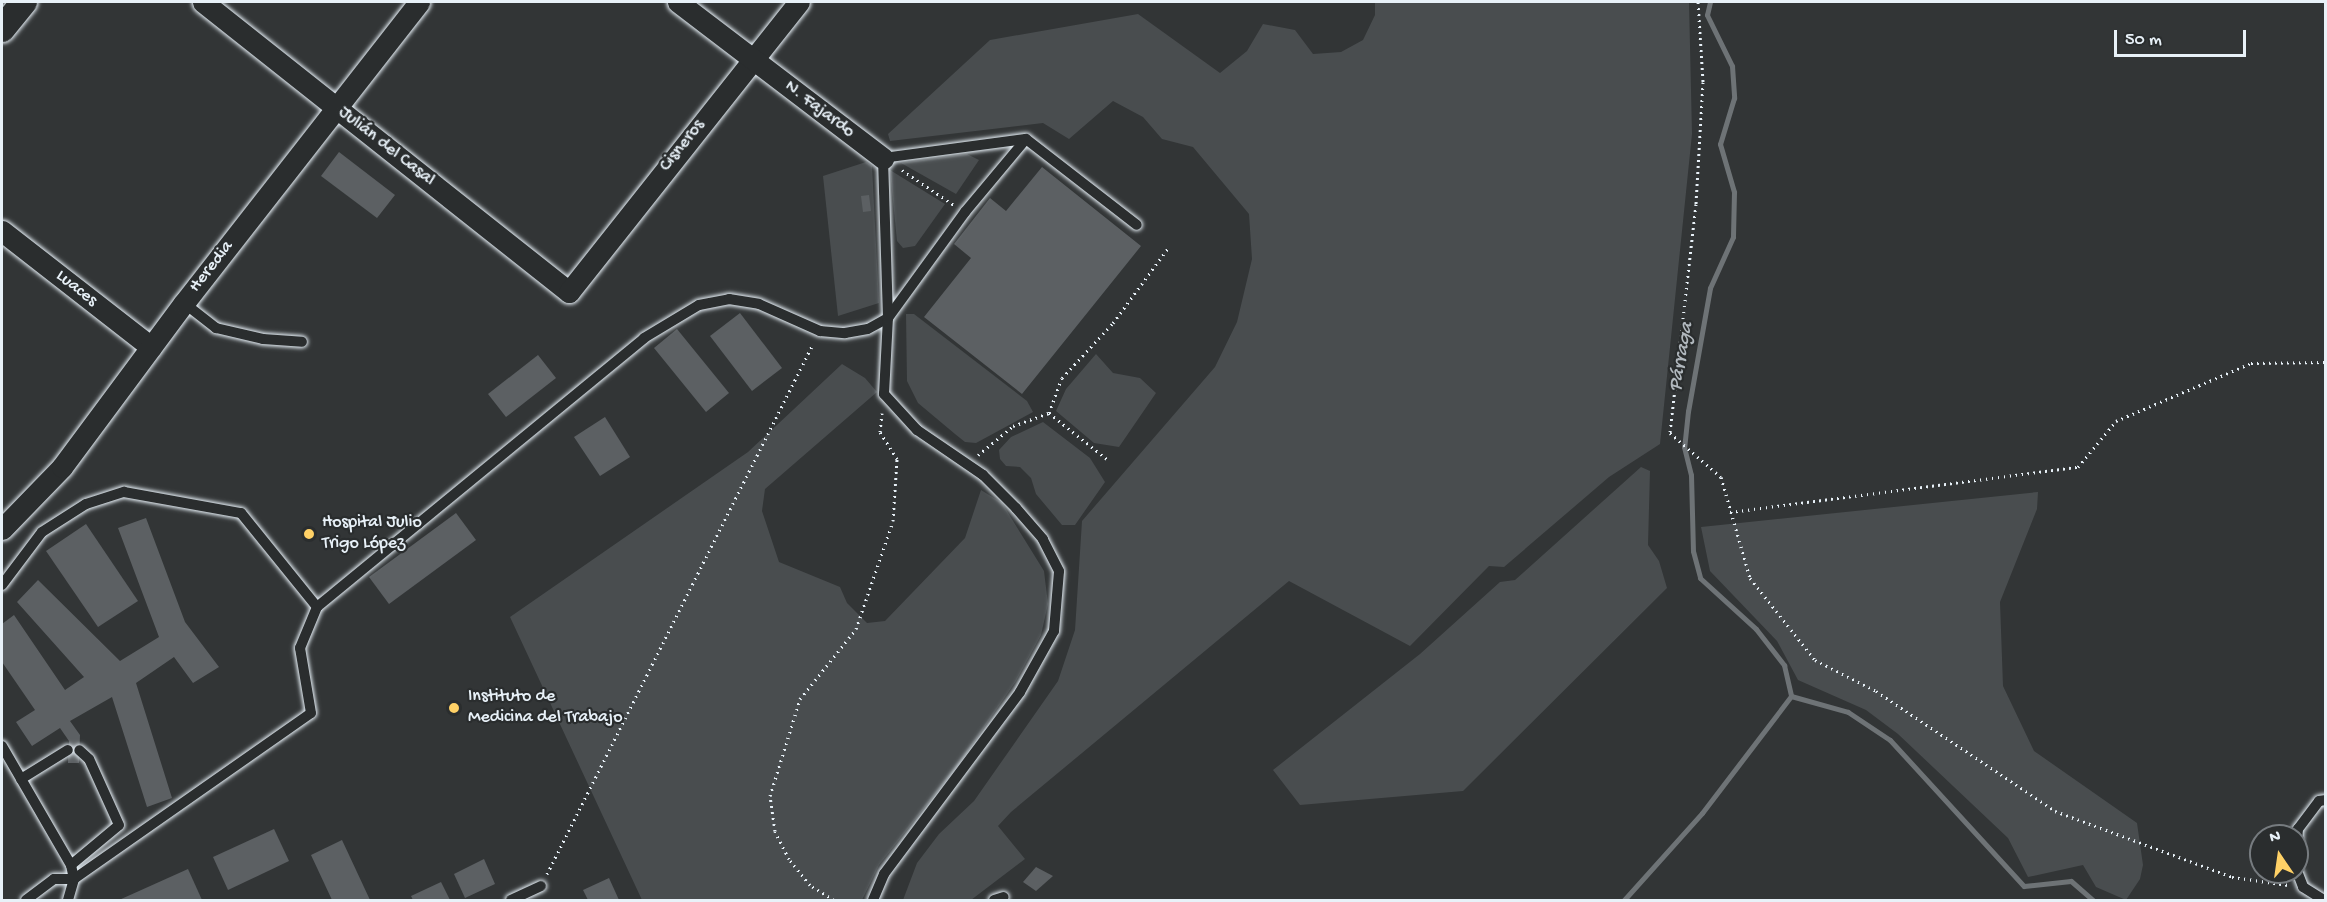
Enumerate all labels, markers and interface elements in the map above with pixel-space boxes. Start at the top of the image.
scale bar [2117,18,2249,56]
text: 50 m [2125,30,2162,51]
street label: N. Fajardo [780,77,858,143]
street label: Julián del Casal [333,102,439,192]
street label: Cisneros [656,116,710,176]
street label: Heredia [185,237,239,297]
street label: Luaces [51,266,101,312]
water label: Párraga [1664,321,1700,393]
place label: Hospital Julio Trigo López [322,513,422,556]
marker: Hospital Julio Trigo López [300,525,318,543]
place label: Instituto de Medicina del Trabajo [468,687,622,730]
marker: Instituto de Medicina del Trabajo [445,699,463,717]
north arrow [2249,824,2309,884]
text: N [2268,827,2283,848]

